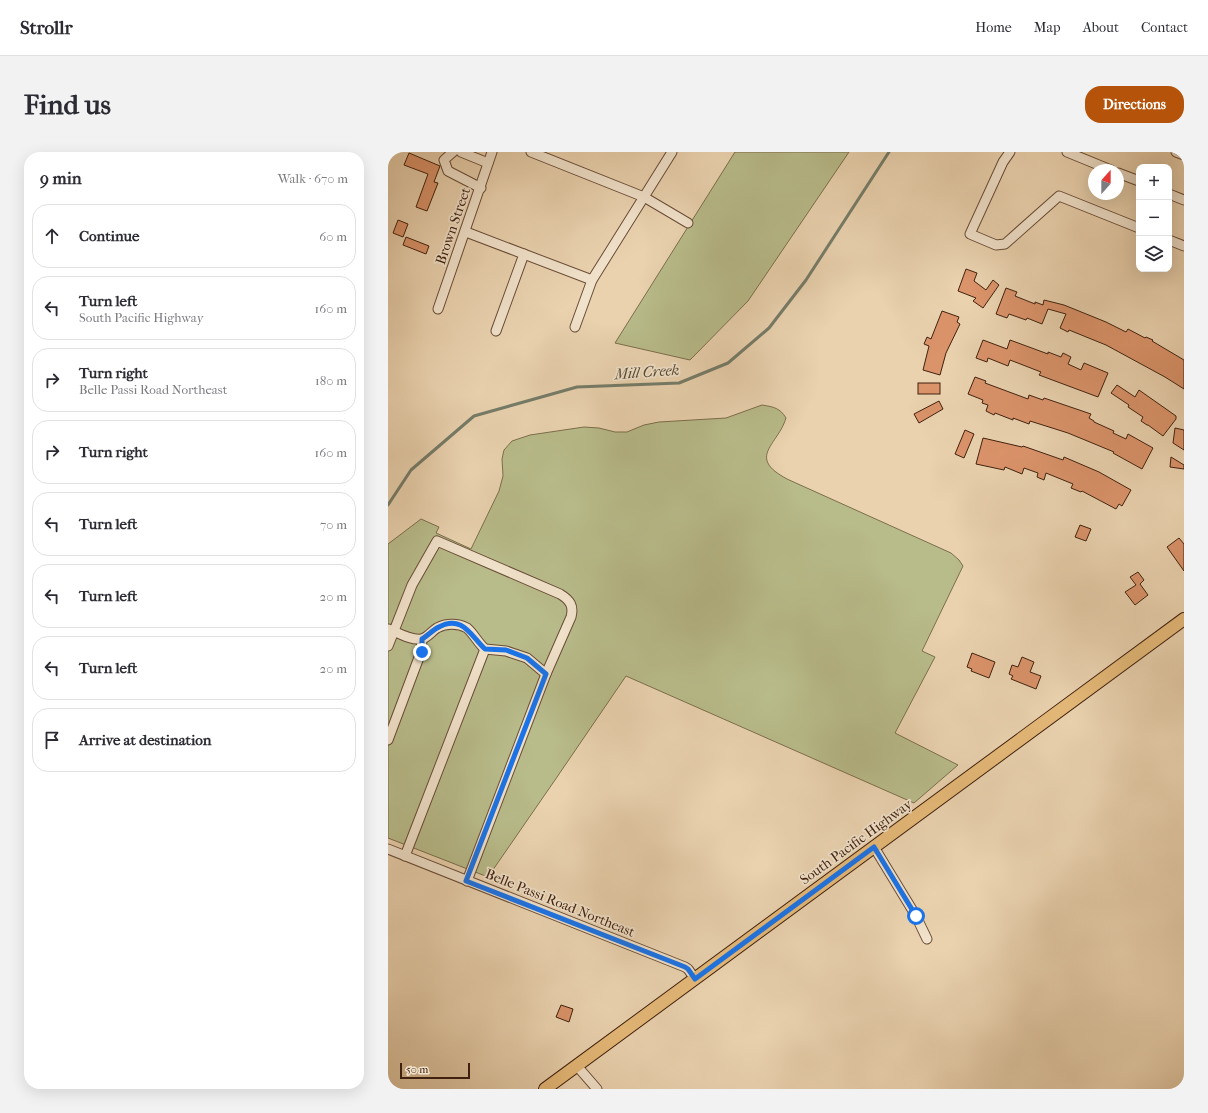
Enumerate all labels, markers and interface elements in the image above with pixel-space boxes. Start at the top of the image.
text: Strollr [20,17,73,39]
text: Home [975,19,1012,36]
text: Map [1034,19,1061,36]
text: About [1083,19,1119,36]
text: Contact [1141,19,1188,36]
button: Directions [1085,86,1184,123]
text: Find us [24,88,111,121]
north arrow [1088,164,1124,200]
map controls [1136,164,1172,272]
button: + [1136,164,1172,200]
text: 9 min [40,168,82,188]
text: Walk · 670 m [278,171,348,186]
street label: Brown Street [432,185,474,267]
button: − [1136,200,1172,236]
icon: ahead [41,225,63,247]
text: Continue [79,227,139,245]
text: 60 m [319,229,347,244]
button: layers [1136,236,1172,272]
text: Turn left [79,292,137,310]
icon: left [41,297,63,319]
text: 160 m [315,301,347,316]
text: South Pacific Highway [79,310,204,325]
water label: Mill Creek [613,361,680,383]
text: Turn right [79,364,148,382]
icon: right [41,369,63,391]
text: 180 m [315,373,347,388]
text: Belle Passi Road Northeast [79,382,227,397]
icon: right [41,441,63,463]
text: Turn right [79,443,148,461]
text: 160 m [315,445,347,460]
icon: left [41,513,63,535]
text: Turn left [79,515,137,533]
text: 70 m [320,517,347,532]
icon: left [41,585,63,607]
text: Turn left [79,587,137,605]
text: 20 m [320,589,347,604]
route end [413,643,431,661]
icon: left [41,657,63,679]
text: Turn left [79,659,137,677]
text: 20 m [320,661,347,676]
icon: arrive [41,729,63,751]
text: Arrive at destination [79,731,211,749]
street label: South Pacific Highway [797,795,916,888]
street label: Belle Passi Road Northeast [483,865,637,941]
route start [907,907,925,925]
scale bar [400,1061,470,1080]
text: 50 m [406,1063,428,1076]

